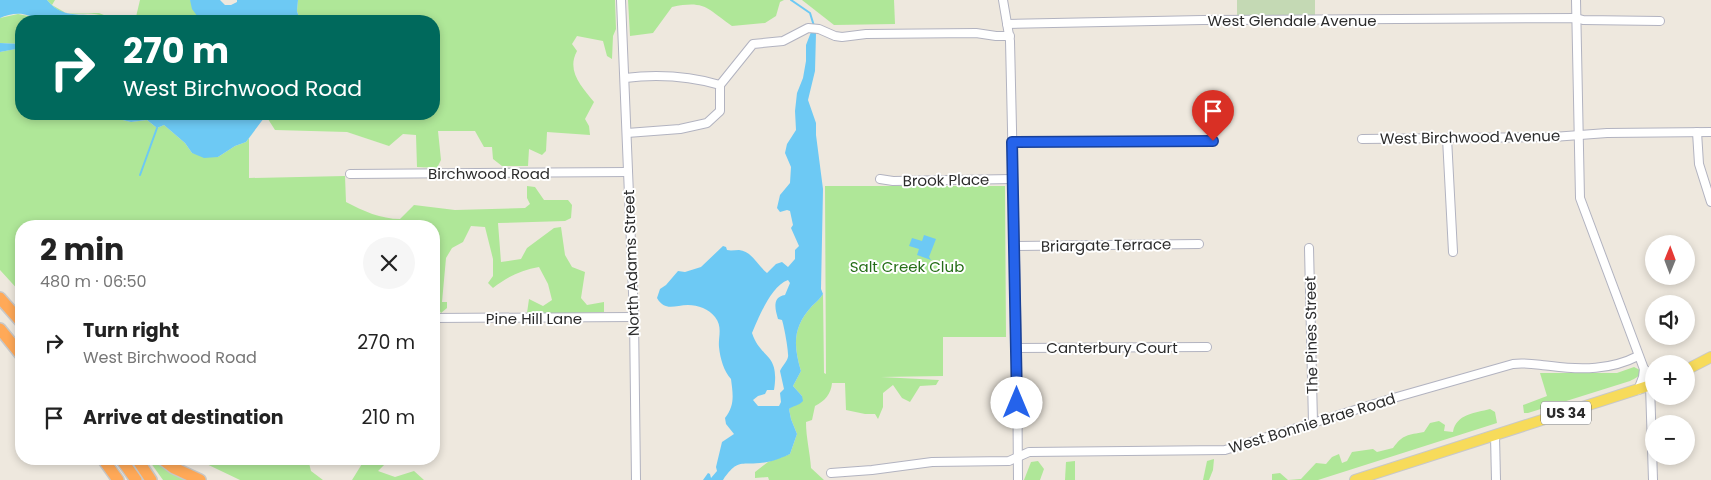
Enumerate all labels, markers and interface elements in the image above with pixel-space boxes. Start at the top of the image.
street label: West Glendale Avenue [1207,10,1377,31]
text: 270 m [123,26,229,75]
icon: right [40,35,105,100]
text: West Birchwood Road [123,73,362,104]
pin [1192,90,1234,141]
icon: arrive [1199,97,1227,125]
street label: West Birchwood Avenue [1380,125,1560,149]
street label: Birchwood Road [428,163,550,184]
street label: Brook Place [903,169,989,191]
street label: North Adams Street [618,189,644,337]
text: 2 min [40,228,124,271]
street label: Briargate Terrace [1041,233,1171,257]
north arrow [1645,235,1695,285]
map controls [1645,235,1695,465]
button: close [363,237,415,289]
park label: Salt Creek Club [850,256,964,277]
text: 480 m · 06:50 [40,270,147,293]
street label: The Pines Street [1299,276,1323,394]
button: sound [1645,295,1695,345]
street label: Pine Hill Lane [486,308,582,329]
text: Turn right [83,317,179,344]
icon: right [40,329,68,357]
text: 270 m [357,329,415,356]
street label: Canterbury Court [1046,337,1178,358]
text: West Birchwood Road [83,346,257,369]
button: + [1645,355,1695,405]
position arrow [990,376,1042,428]
street label: West Bonnie Brae Road [1226,388,1398,458]
road number: US 34 [1541,402,1591,424]
icon: arrive [40,404,68,432]
text: Arrive at destination [83,404,284,431]
text: 210 m [361,404,415,431]
button: − [1645,415,1695,465]

